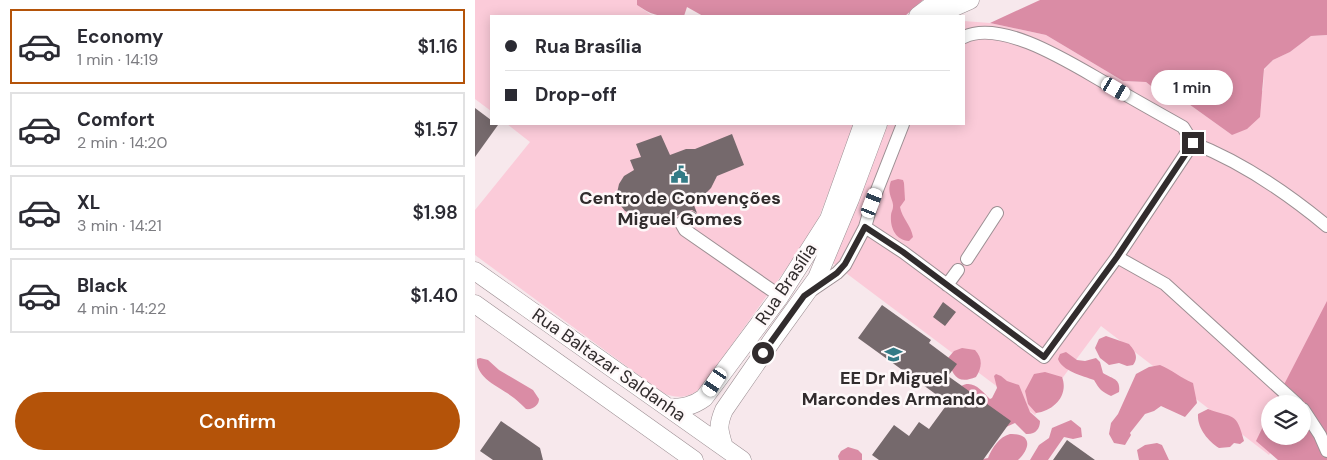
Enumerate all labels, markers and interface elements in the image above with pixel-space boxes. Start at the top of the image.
icon: car [17,24,62,69]
text: Economy [77,24,164,49]
text: $1.16 [417,34,458,59]
text: Rua Brasília [535,34,642,59]
text: 1 min · 14:19 [77,49,158,70]
callout: 1 min [1152,70,1234,106]
car [1099,75,1132,103]
text: 1 min [1173,77,1211,98]
text: Drop-off [535,82,617,107]
icon: car [17,107,62,152]
text: Comfort [77,107,155,132]
text: $1.57 [414,117,458,142]
text: 2 min · 14:20 [77,132,167,153]
route end [1182,132,1204,154]
public building icon: Centro de Convenções Miguel Gomes [670,165,690,185]
place label: Centro de Convenções Miguel Gomes [579,186,781,231]
car [859,186,884,220]
icon: car [17,190,62,235]
text: XL [77,190,100,215]
text: $1.98 [412,200,458,225]
text: 3 min · 14:21 [77,215,162,236]
street label: Rua Brasília [750,238,822,330]
icon: car [17,273,62,318]
text: Black [77,273,128,298]
text: $1.40 [410,283,458,308]
text: 4 min · 14:22 [77,298,166,319]
street label: Rua Baltazar Saldanha [527,303,691,427]
route start [752,342,774,364]
school or university icon: EE Dr Miguel Marcondes Armando [884,345,904,365]
car [700,365,729,399]
place label: EE Dr Miguel Marcondes Armando [802,366,986,411]
button: Confirm [15,392,460,450]
map controls [1261,395,1311,445]
button: layers [1261,395,1311,445]

